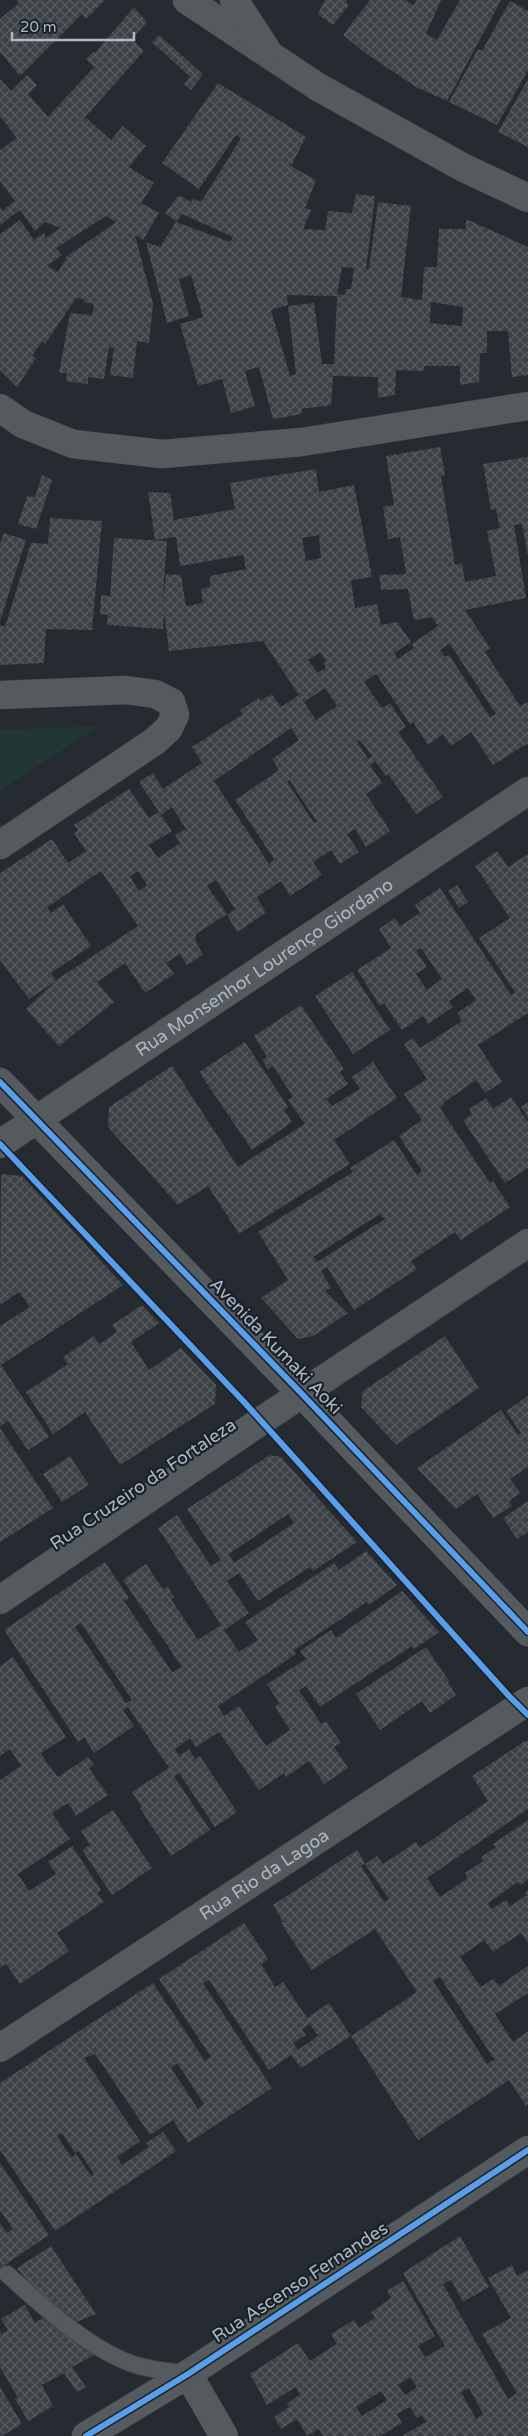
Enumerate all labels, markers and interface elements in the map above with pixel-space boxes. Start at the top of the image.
scale bar [12,10,135,42]
text: 20 m [20,18,57,36]
street label: Rua Monsenhor Lourenço Giordano [131,873,397,1061]
street label: Avenida Kumaki Aoki [205,1273,347,1419]
street label: Rua Cruzeiro da Fortaleza [46,1413,240,1555]
street label: Rua Rio da Lagoa [195,1824,333,1925]
street label: Rua Ascenso Fernandes [208,2217,392,2347]

